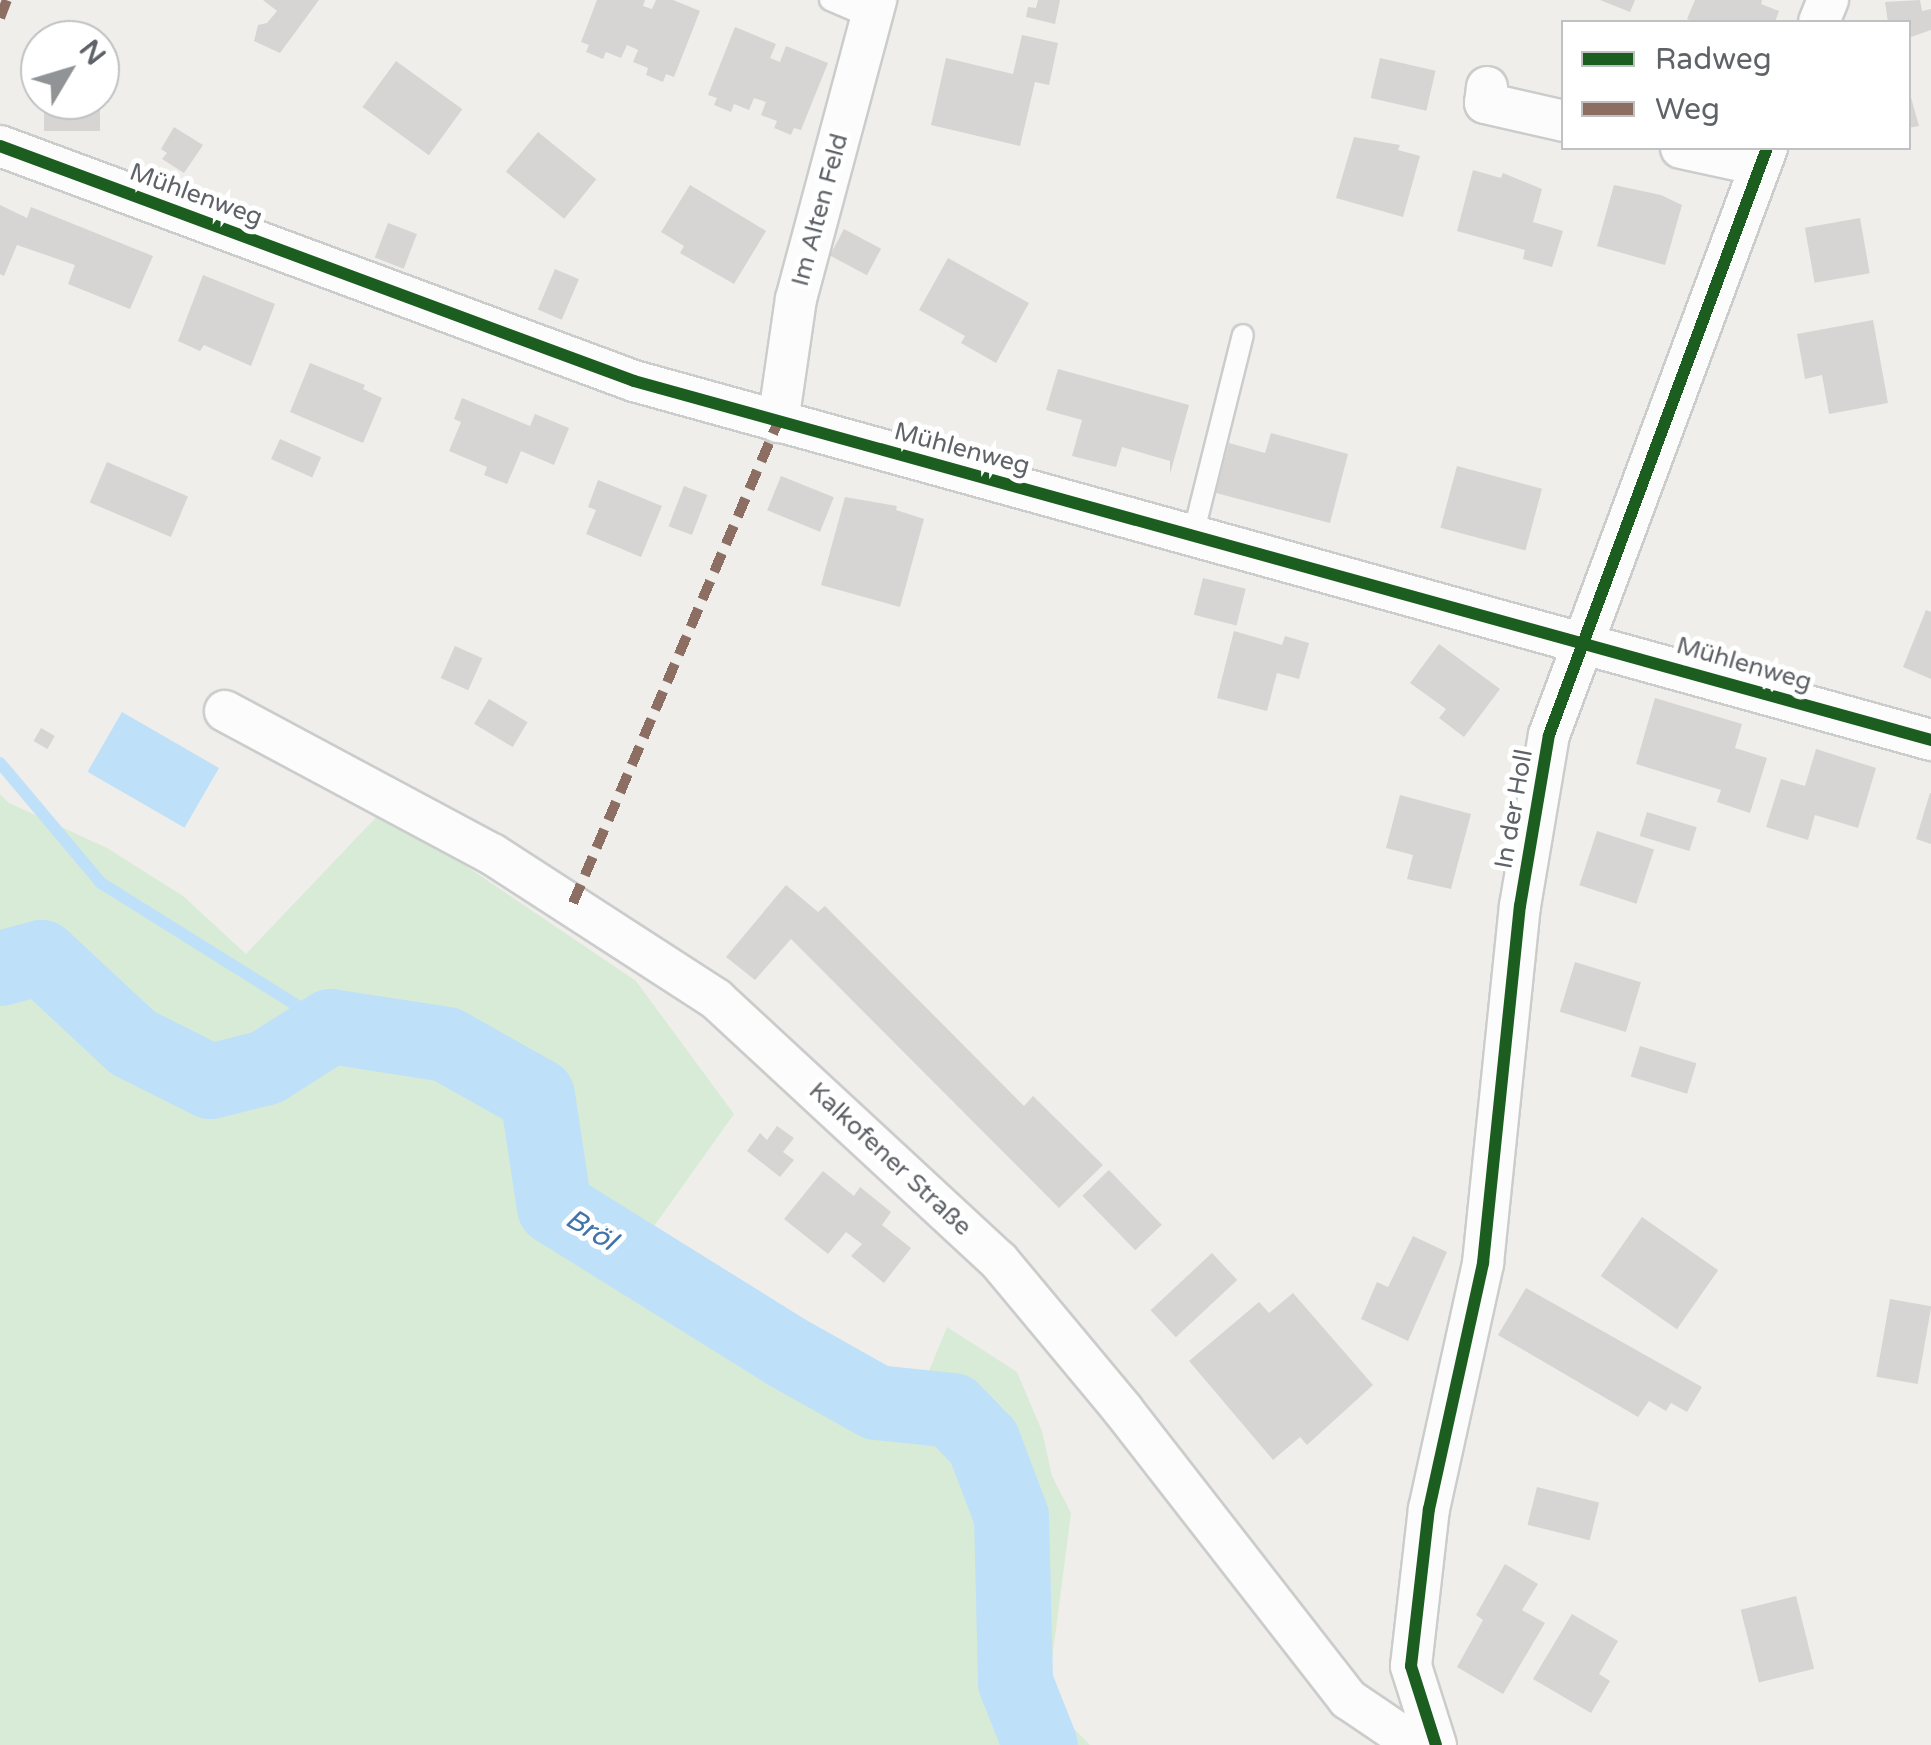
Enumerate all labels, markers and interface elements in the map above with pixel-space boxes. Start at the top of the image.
north arrow [20,20,120,120]
legend [1561,20,1911,150]
text: N [72,33,112,72]
text: Radweg [1655,41,1772,78]
text: Weg [1655,91,1720,128]
street label: Im Alten Feld [785,130,855,290]
street label: Mühlenweg [125,157,267,233]
street label: Mühlenweg [891,416,1033,482]
street label: Mühlenweg [1673,630,1815,698]
street label: In der Holl [1489,747,1539,871]
street label: Kalkofener Straße [803,1076,977,1242]
water label: Bröl [559,1202,623,1258]

